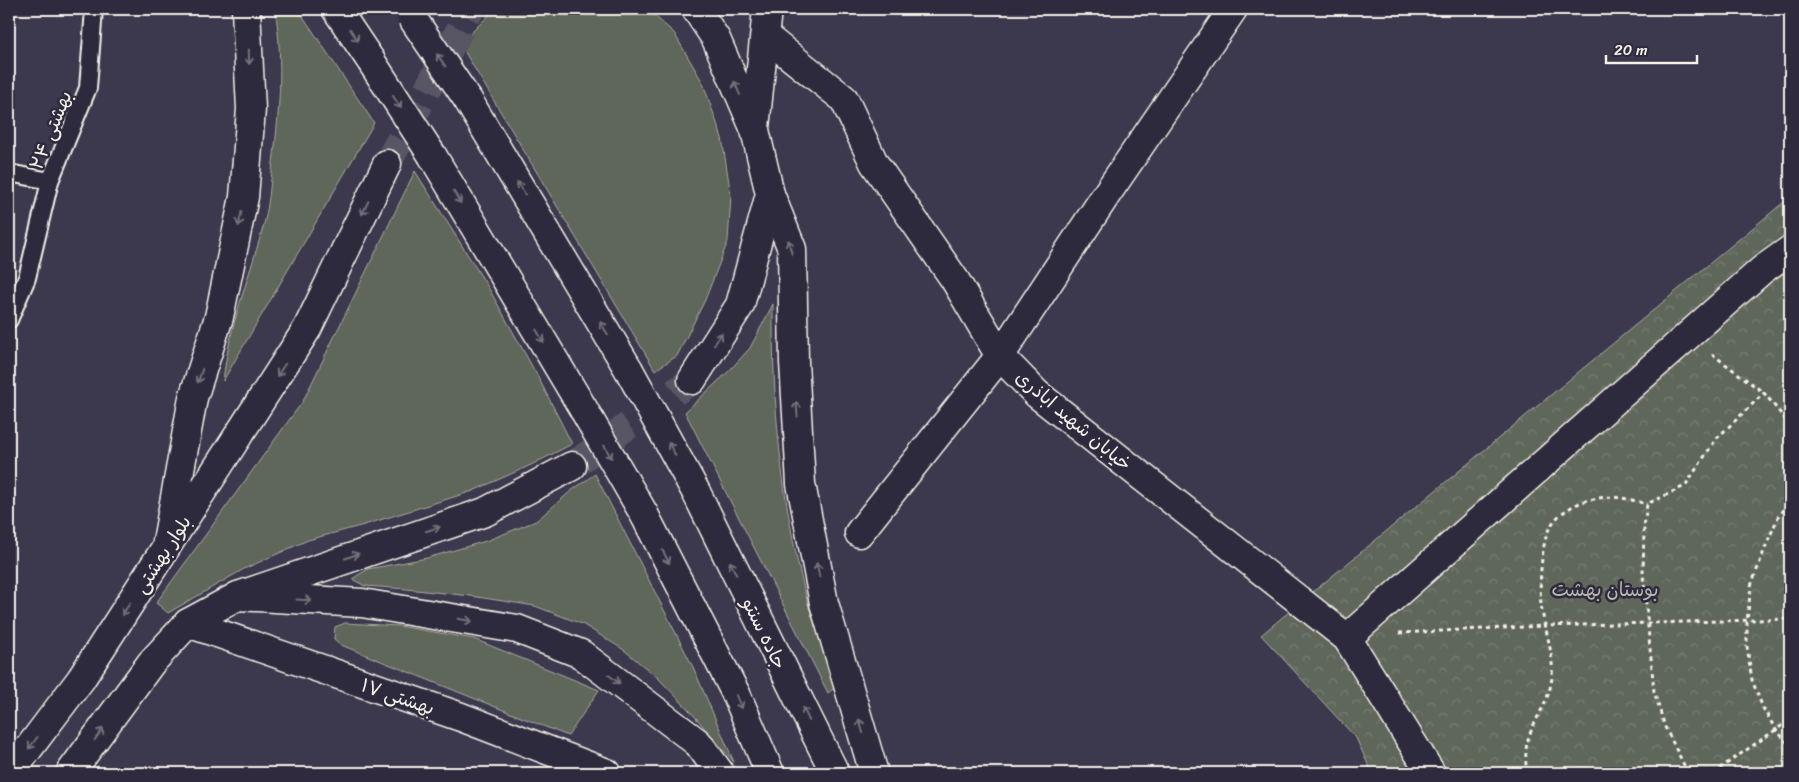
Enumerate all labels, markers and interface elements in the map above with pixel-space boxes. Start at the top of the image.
one-way arrow [348,28,359,42]
scale bar [1606,32,1698,64]
text: 20 m [1614,37,1648,63]
one-way arrow [244,49,254,65]
one-way arrow [436,53,446,67]
one-way arrow [732,80,741,96]
street label: بهشتی ۲۴ [20,85,81,175]
one-way arrow [392,95,402,109]
one-way arrow [516,182,526,196]
one-way arrow [452,189,462,203]
one-way arrow [360,200,370,215]
one-way arrow [234,211,244,227]
one-way arrow [784,240,794,256]
one-way arrow [599,322,609,336]
one-way arrow [536,328,546,342]
one-way arrow [713,333,723,347]
street label: خیابان شهید اباذری [1008,361,1139,479]
one-way arrow [276,363,286,377]
one-way arrow [195,368,204,384]
one-way arrow [792,401,801,417]
one-way arrow [667,442,676,457]
one-way arrow [604,444,614,459]
street label: بلوار بهشتی [125,508,200,600]
one-way arrow [425,524,441,533]
one-way arrow [661,550,671,565]
one-way arrow [344,551,360,561]
one-way arrow [728,561,738,576]
one-way arrow [812,562,822,578]
park label: بوستان بهشت [1552,573,1658,606]
street label: جاده سنتو [732,590,796,675]
one-way arrow [296,595,312,604]
one-way arrow [121,602,131,616]
one-way arrow [456,616,472,626]
street label: بهشتی ۱۷ [356,668,439,724]
one-way arrow [607,673,620,684]
one-way arrow [735,694,745,709]
one-way arrow [800,707,810,722]
one-way arrow [856,719,866,735]
one-way arrow [94,727,104,741]
one-way arrow [28,736,38,750]

